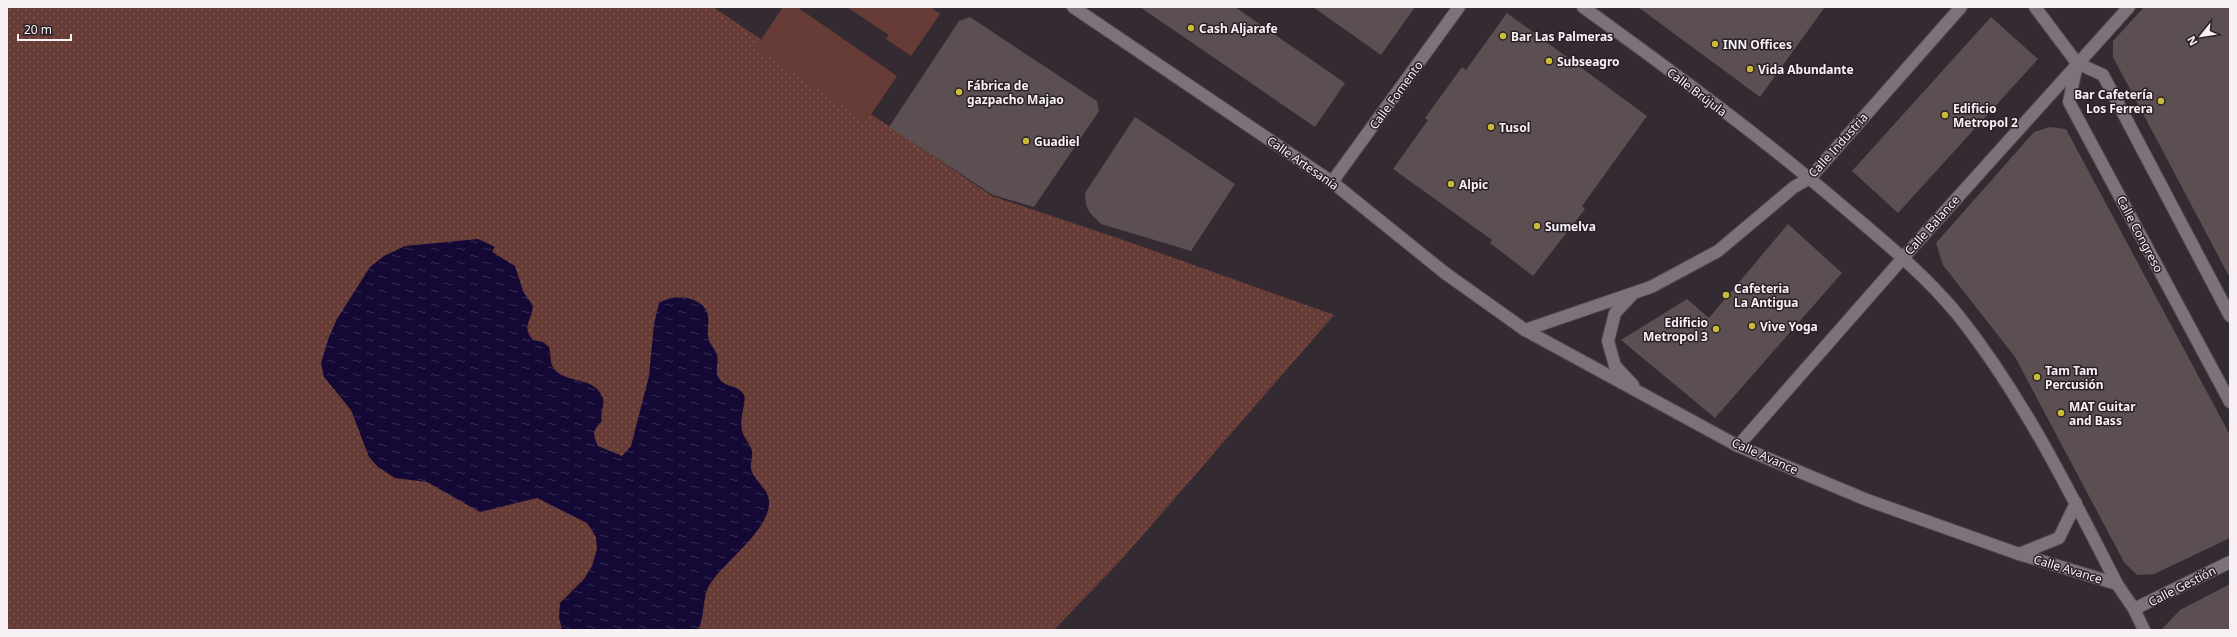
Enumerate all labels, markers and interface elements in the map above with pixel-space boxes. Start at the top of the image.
scale bar [18,16,71,42]
north arrow [2181,16,2221,56]
place label: Cash Aljarafe [1199,20,1278,37]
text: 20 m [24,21,52,38]
marker: Cash Aljarafe [1186,23,1196,33]
place label: Bar Las Palmeras [1511,28,1613,45]
marker: Bar Las Palmeras [1498,31,1508,41]
text: N [2183,34,2201,49]
place label: INN Offices [1723,36,1792,53]
marker: INN Offices [1710,39,1720,49]
place label: Subseagro [1557,53,1620,70]
marker: Subseagro [1544,56,1554,66]
street label: Calle Fomento [1365,57,1427,133]
place label: Vida Abundante [1758,61,1854,78]
street label: Calle Brújula [1664,64,1730,120]
marker: Vida Abundante [1745,64,1755,74]
place label: Fábrica de gazpacho Majao [967,77,1064,108]
place label: Bar Cafetería Los Ferrera [2074,86,2153,117]
marker: Fábrica de gazpacho Majao [954,87,964,97]
marker: Bar Cafetería Los Ferrera [2156,96,2166,106]
place label: Edificio Metropol 2 [1953,100,2018,131]
street label: Calle Industria [1804,109,1872,181]
marker: Edificio Metropol 2 [1940,110,1950,120]
place label: Tusol [1499,119,1530,136]
marker: Tusol [1486,122,1496,132]
street label: Calle Artesanía [1264,132,1342,194]
place label: Guadiel [1034,133,1080,150]
marker: Guadiel [1021,136,1031,146]
place label: Alpic [1459,176,1488,193]
marker: Alpic [1446,179,1456,189]
street label: Calle Balance [1901,191,1963,258]
street label: Calle Congreso [2113,193,2167,275]
place label: Sumelva [1545,218,1596,235]
marker: Sumelva [1532,221,1542,231]
place label: Cafeteria La Antigua [1734,280,1799,311]
marker: Cafeteria La Antigua [1721,290,1731,300]
place label: Edificio Metropol 3 [1643,314,1708,345]
place label: Vive Yoga [1760,318,1818,335]
marker: Vive Yoga [1747,321,1757,331]
marker: Edificio Metropol 3 [1711,324,1721,334]
place label: Tam Tam Percusión [2045,362,2104,393]
marker: Tam Tam Percusión [2032,372,2042,382]
place label: MAT Guitar and Bass [2069,398,2136,429]
marker: MAT Guitar and Bass [2056,408,2066,418]
street label: Calle Avance [1729,434,1801,478]
street label: Calle Avance [2032,551,2105,588]
street label: Calle Gestión [2145,562,2219,610]

